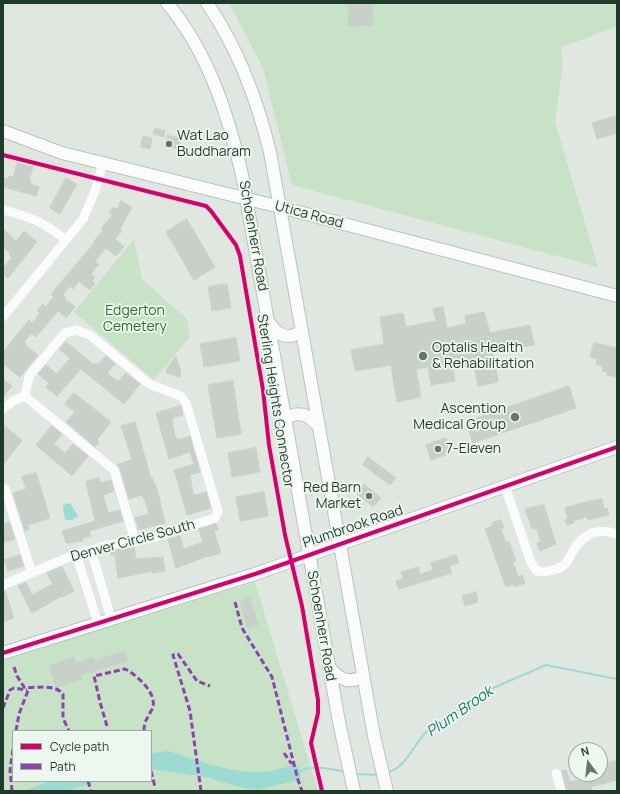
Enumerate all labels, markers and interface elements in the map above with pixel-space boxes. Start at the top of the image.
place label: Wat Lao Buddharam [177,128,251,160]
marker: Wat Lao Buddharam [164,139,174,149]
street label: Schoenherr Road [235,179,271,293]
street label: Utica Road [273,198,345,232]
park label: Edgerton Cemetery [103,303,167,336]
street label: Sterling Heights Connector [253,313,297,489]
place label: Optalis Health & Rehabilitation [432,340,534,372]
marker: Optalis Health & Rehabilitation [417,350,429,362]
place label: Ascention Medical Group [413,401,506,434]
marker: Ascention Medical Group [509,411,521,423]
place label: 7-Eleven [446,441,501,457]
marker: 7-Eleven [433,444,443,454]
place label: Red Barn Market [303,480,361,512]
marker: Red Barn Market [364,491,374,501]
street label: Plumbrook Road [301,502,405,552]
street label: Denver Circle South [69,516,197,566]
street label: Schoenherr Road [303,569,339,683]
water label: Plum Brook [423,683,497,741]
legend [12,730,152,782]
text: Cycle path [50,738,109,755]
north arrow [568,742,608,782]
text: N [579,743,591,759]
text: Path [50,758,76,775]

